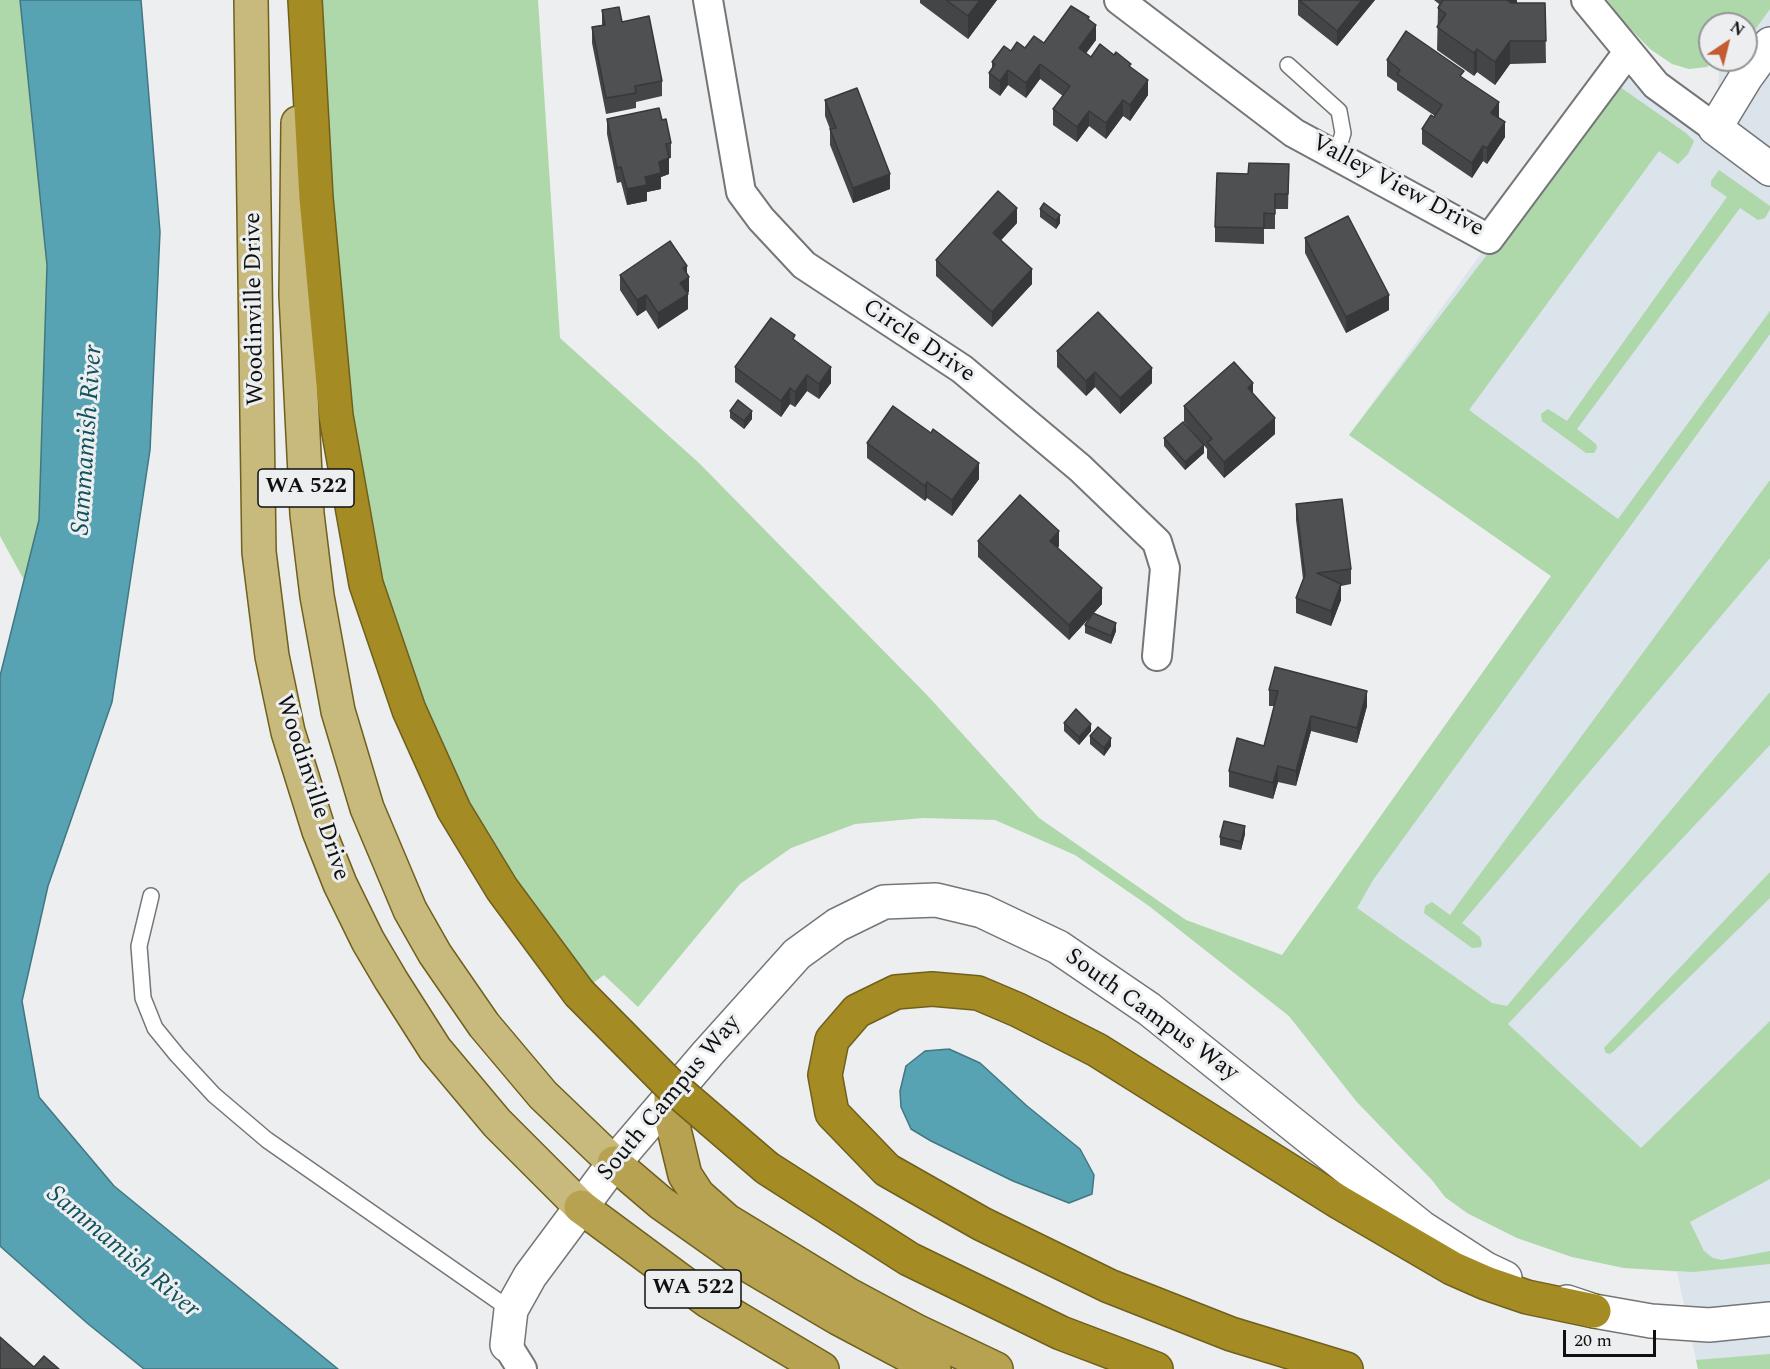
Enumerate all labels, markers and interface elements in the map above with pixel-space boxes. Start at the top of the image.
north arrow [1698,12,1758,72]
text: N [1725,15,1749,42]
street label: Valley View Drive [1306,129,1488,245]
street label: Woodinville Drive [240,212,272,406]
street label: Circle Drive [856,294,980,390]
water label: Sammamish River [67,344,111,536]
road number: WA 522 [258,469,354,507]
street label: Woodinville Drive [267,692,355,884]
street label: South Campus Way [1059,943,1243,1089]
street label: South Campus Way [592,1010,748,1188]
water label: Sammamish River [39,1180,205,1326]
road number: WA 522 [645,1270,741,1308]
scale bar [1566,1318,1659,1356]
text: 20 m [1574,1327,1612,1354]

